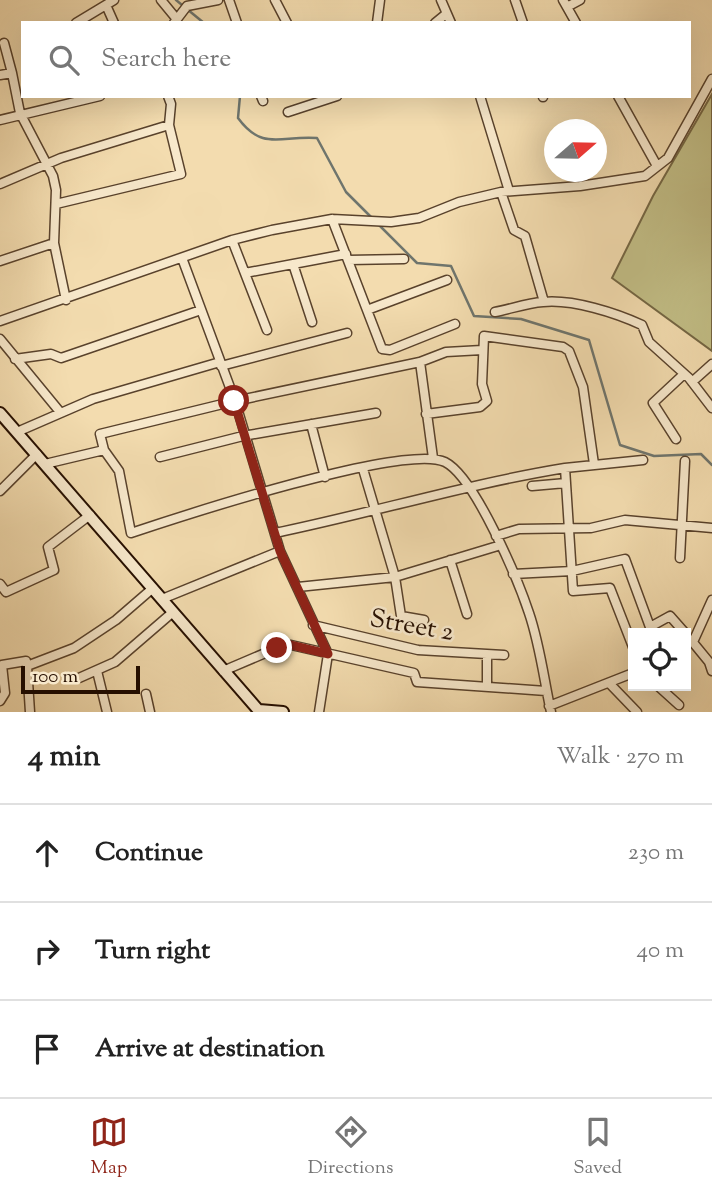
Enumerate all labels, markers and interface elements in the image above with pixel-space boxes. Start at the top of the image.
search box [21,21,691,98]
icon: search [45,41,83,79]
text: Search here [101,41,231,78]
north arrow [544,119,607,182]
route start [218,385,249,416]
street label: Street 2 [367,601,457,652]
map controls [628,628,691,691]
button: locate [628,628,691,691]
route end [261,632,292,663]
scale bar [21,663,140,695]
text: 100 m [32,664,78,691]
text: 4 min [28,736,101,779]
text: Walk · 270 m [556,741,684,774]
icon: ahead [28,834,66,872]
text: Continue [95,835,203,872]
text: 230 m [628,837,684,870]
icon: right [28,932,66,970]
text: Turn right [95,933,210,970]
text: 40 m [637,935,684,968]
icon: arrive [28,1030,66,1068]
text: Arrive at destination [95,1031,325,1068]
tab: Map [90,1113,128,1182]
tab: Directions [308,1113,393,1182]
tab: Saved [573,1113,622,1182]

